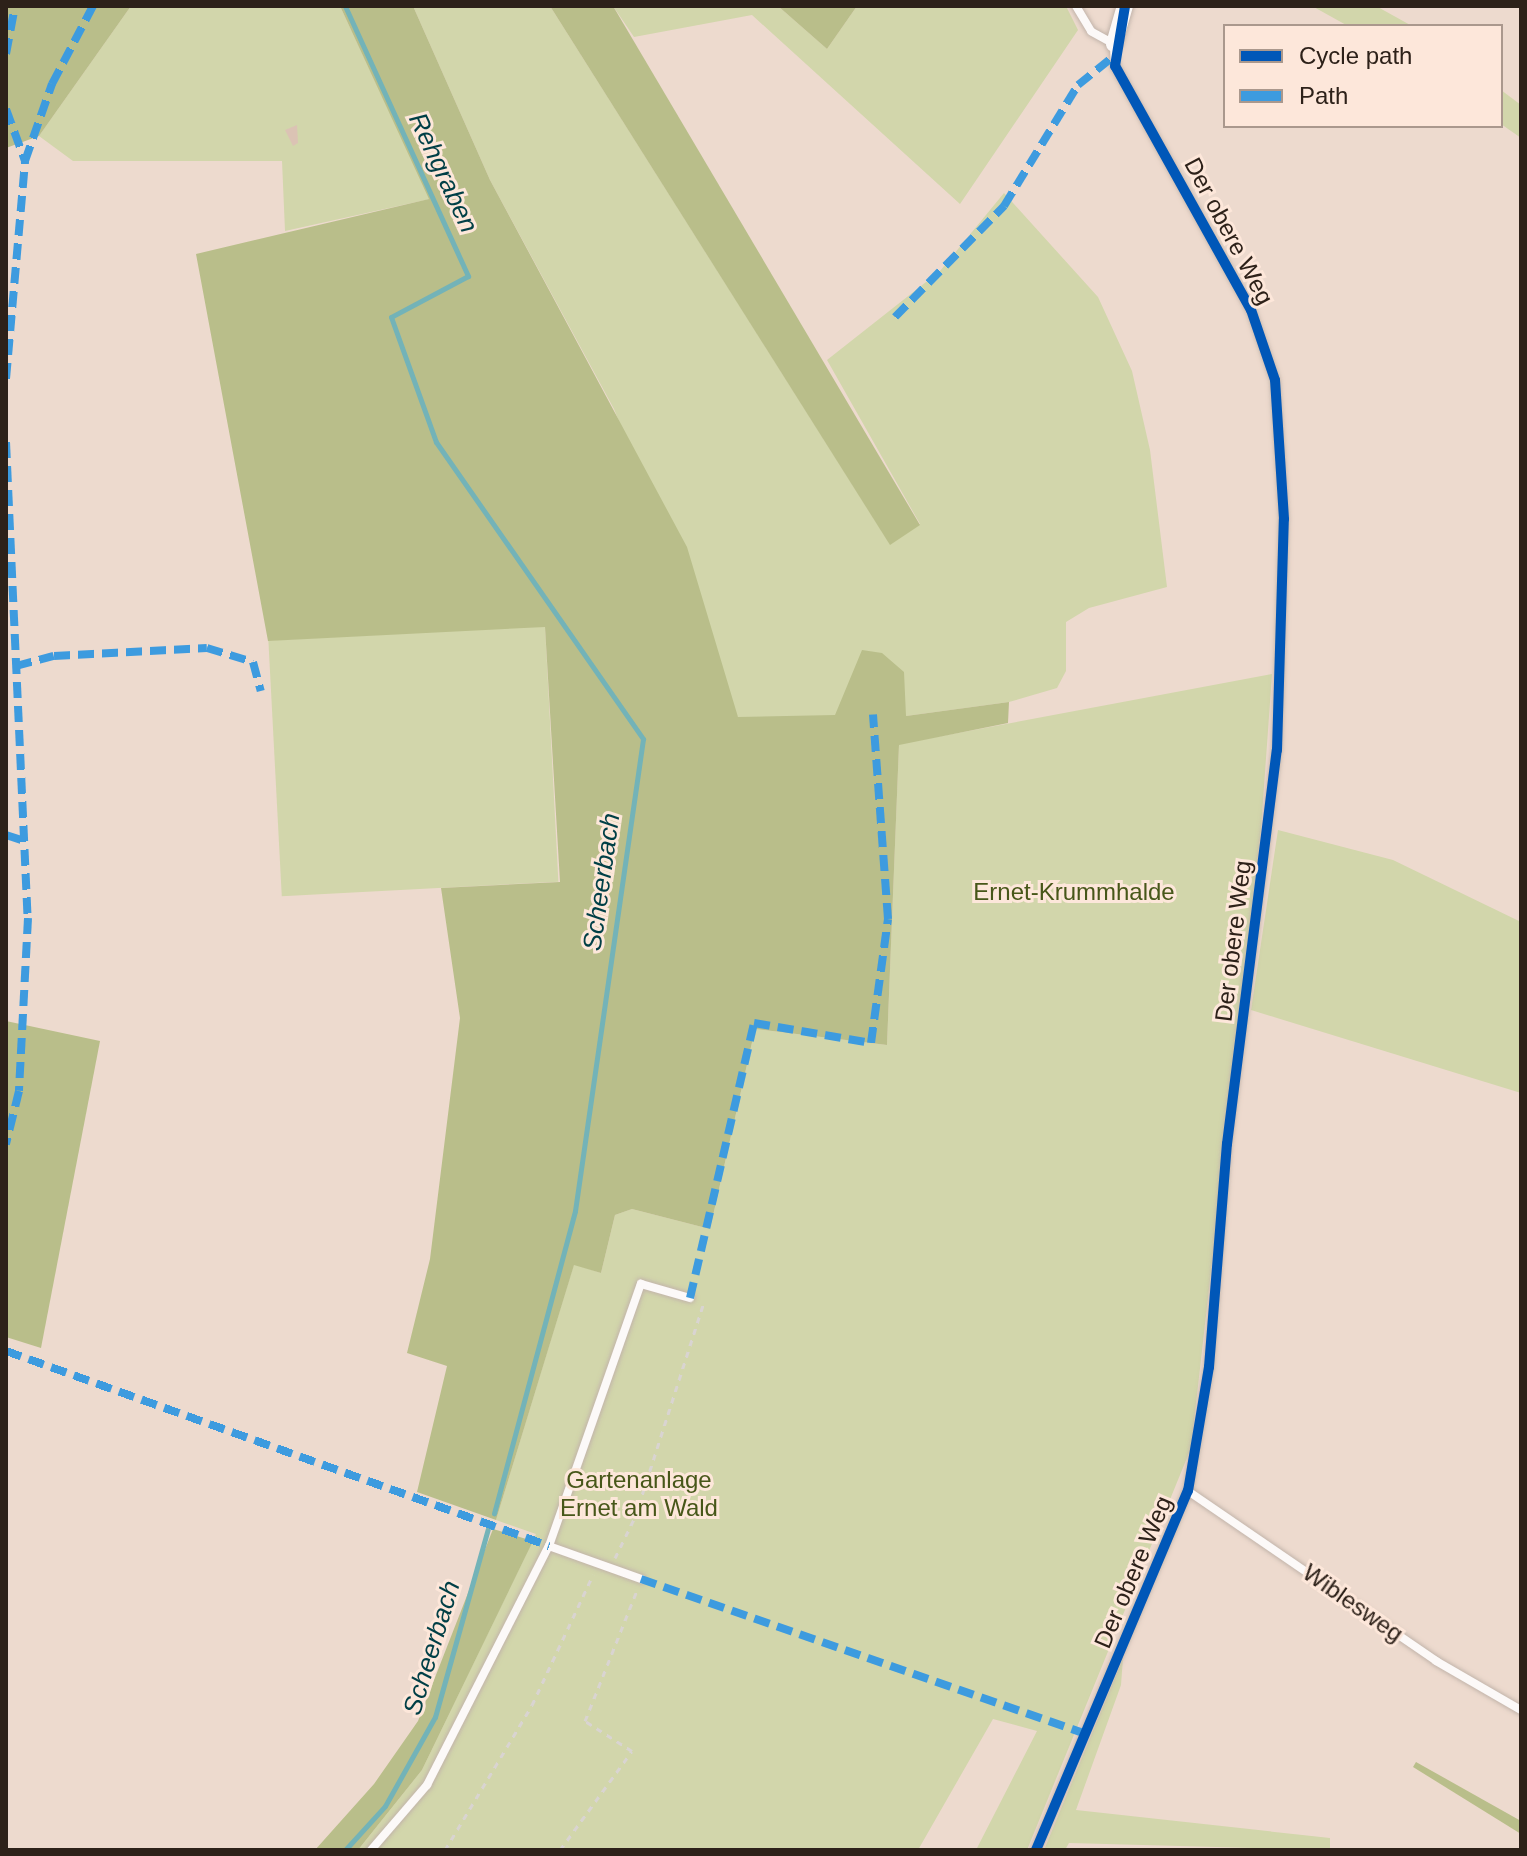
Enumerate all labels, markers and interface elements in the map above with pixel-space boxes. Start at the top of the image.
legend [1223,24,1503,128]
text: Cycle path [1299,42,1412,69]
text: Path [1299,82,1348,109]
water label: Rehgraben [402,108,484,238]
street label: Der obere Weg [1178,153,1280,309]
water label: Scheerbach [577,811,627,953]
street label: Der obere Weg [1209,859,1257,1023]
park label: Ernet-Krummhalde [973,878,1175,906]
park label: Gartenanlage Ernet am Wald [560,1466,718,1522]
street label: Der obere Weg [1088,1492,1178,1652]
street label: Wiblesweg [1297,1558,1409,1648]
water label: Scheerbach [397,1577,467,1719]

